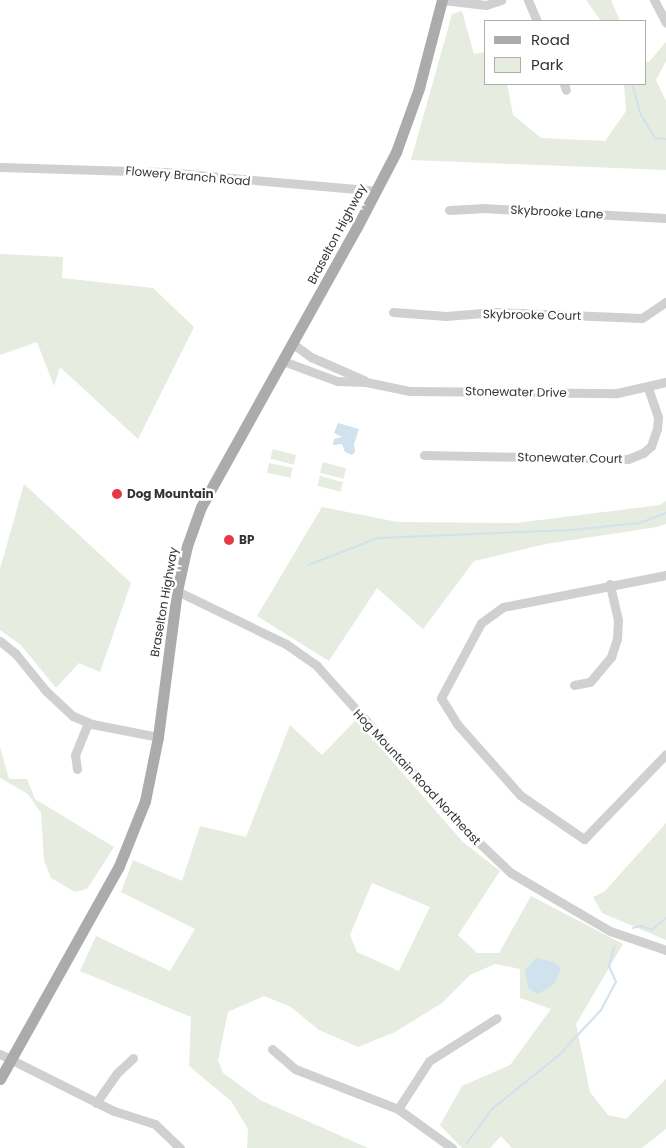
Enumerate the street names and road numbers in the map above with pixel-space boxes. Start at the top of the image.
street label: Flowery Branch Road [125,163,251,189]
street label: Braselton Highway [305,181,369,287]
street label: Skybrooke Lane [510,202,604,222]
street label: Skybrooke Court [483,307,581,323]
street label: Stonewater Drive [465,384,567,400]
street label: Stonewater Court [517,450,623,466]
street label: Braselton Highway [147,546,181,658]
street label: Hog Mountain Road Northeast [350,706,484,848]

